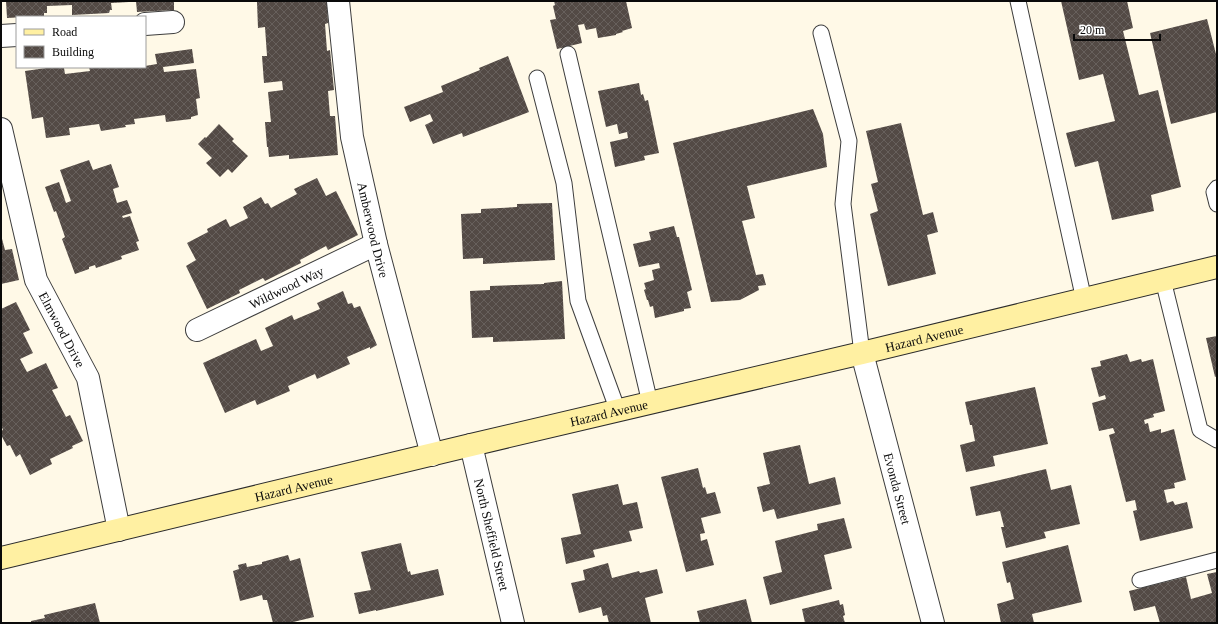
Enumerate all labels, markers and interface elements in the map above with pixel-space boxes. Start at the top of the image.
legend [16,16,146,68]
scale bar [1074,16,1160,42]
text: 20 m [1080,23,1105,37]
text: Road [52,25,77,39]
text: Building [52,45,94,59]
street label: Amberwood Drive [355,181,392,280]
street label: Wildwood Way [247,263,326,311]
street label: Elmwood Drive [36,289,89,370]
street label: Hazard Avenue [884,321,965,355]
street label: Hazard Avenue [568,396,650,429]
street label: Evonda Street [881,451,914,526]
street label: Hazard Avenue [253,471,334,504]
street label: North Sheffield Street [472,477,513,592]

